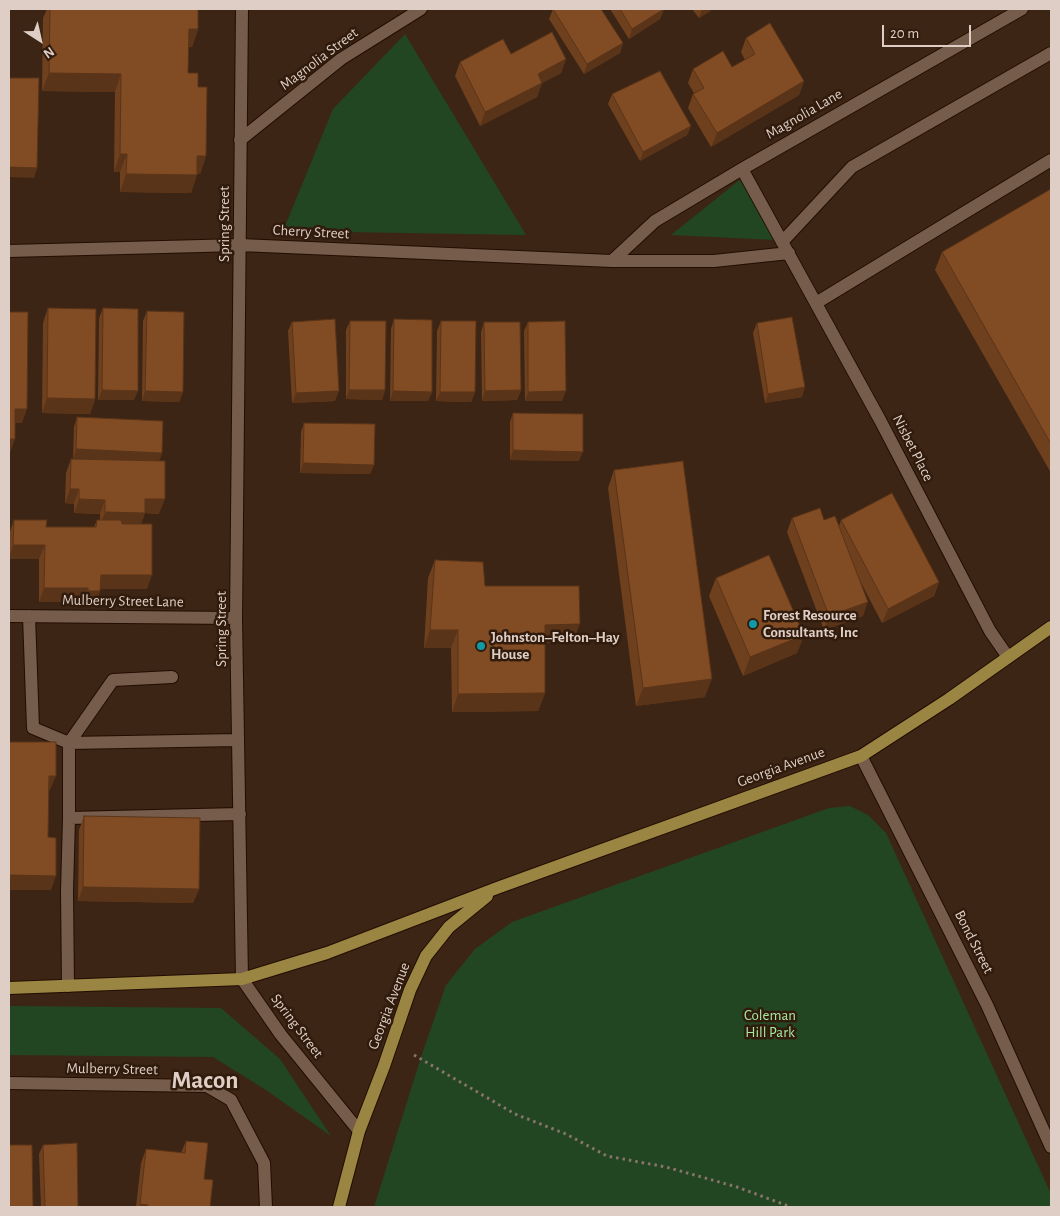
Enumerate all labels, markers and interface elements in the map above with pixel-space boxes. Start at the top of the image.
north arrow [15,15,65,65]
scale bar [885,15,974,47]
street label: Magnolia Street [276,24,362,94]
text: 20 m [890,26,919,41]
text: N [41,44,57,61]
street label: Magnolia Lane [763,85,845,143]
street label: Spring Street [215,186,233,262]
street label: Cherry Street [272,221,350,243]
street label: Nisbet Place [889,412,937,484]
street label: Mulberry Street Lane [62,591,184,611]
street label: Spring Street [212,591,230,667]
place label: Forest Resource Consultants, Inc [763,606,858,641]
marker: Forest Resource Consultants, Inc [747,618,759,630]
place label: Johnston–Felton–Hay House [491,628,620,663]
marker: Johnston–Felton–Hay House [475,640,487,652]
street label: Georgia Avenue [735,743,827,791]
street label: Bond Street [950,907,998,977]
street label: Georgia Avenue [364,960,414,1052]
street label: Spring Street [267,990,327,1062]
park label: Coleman Hill Park [744,1006,796,1041]
street label: Mulberry Street [66,1059,158,1079]
district label: Macon [172,1065,238,1095]

